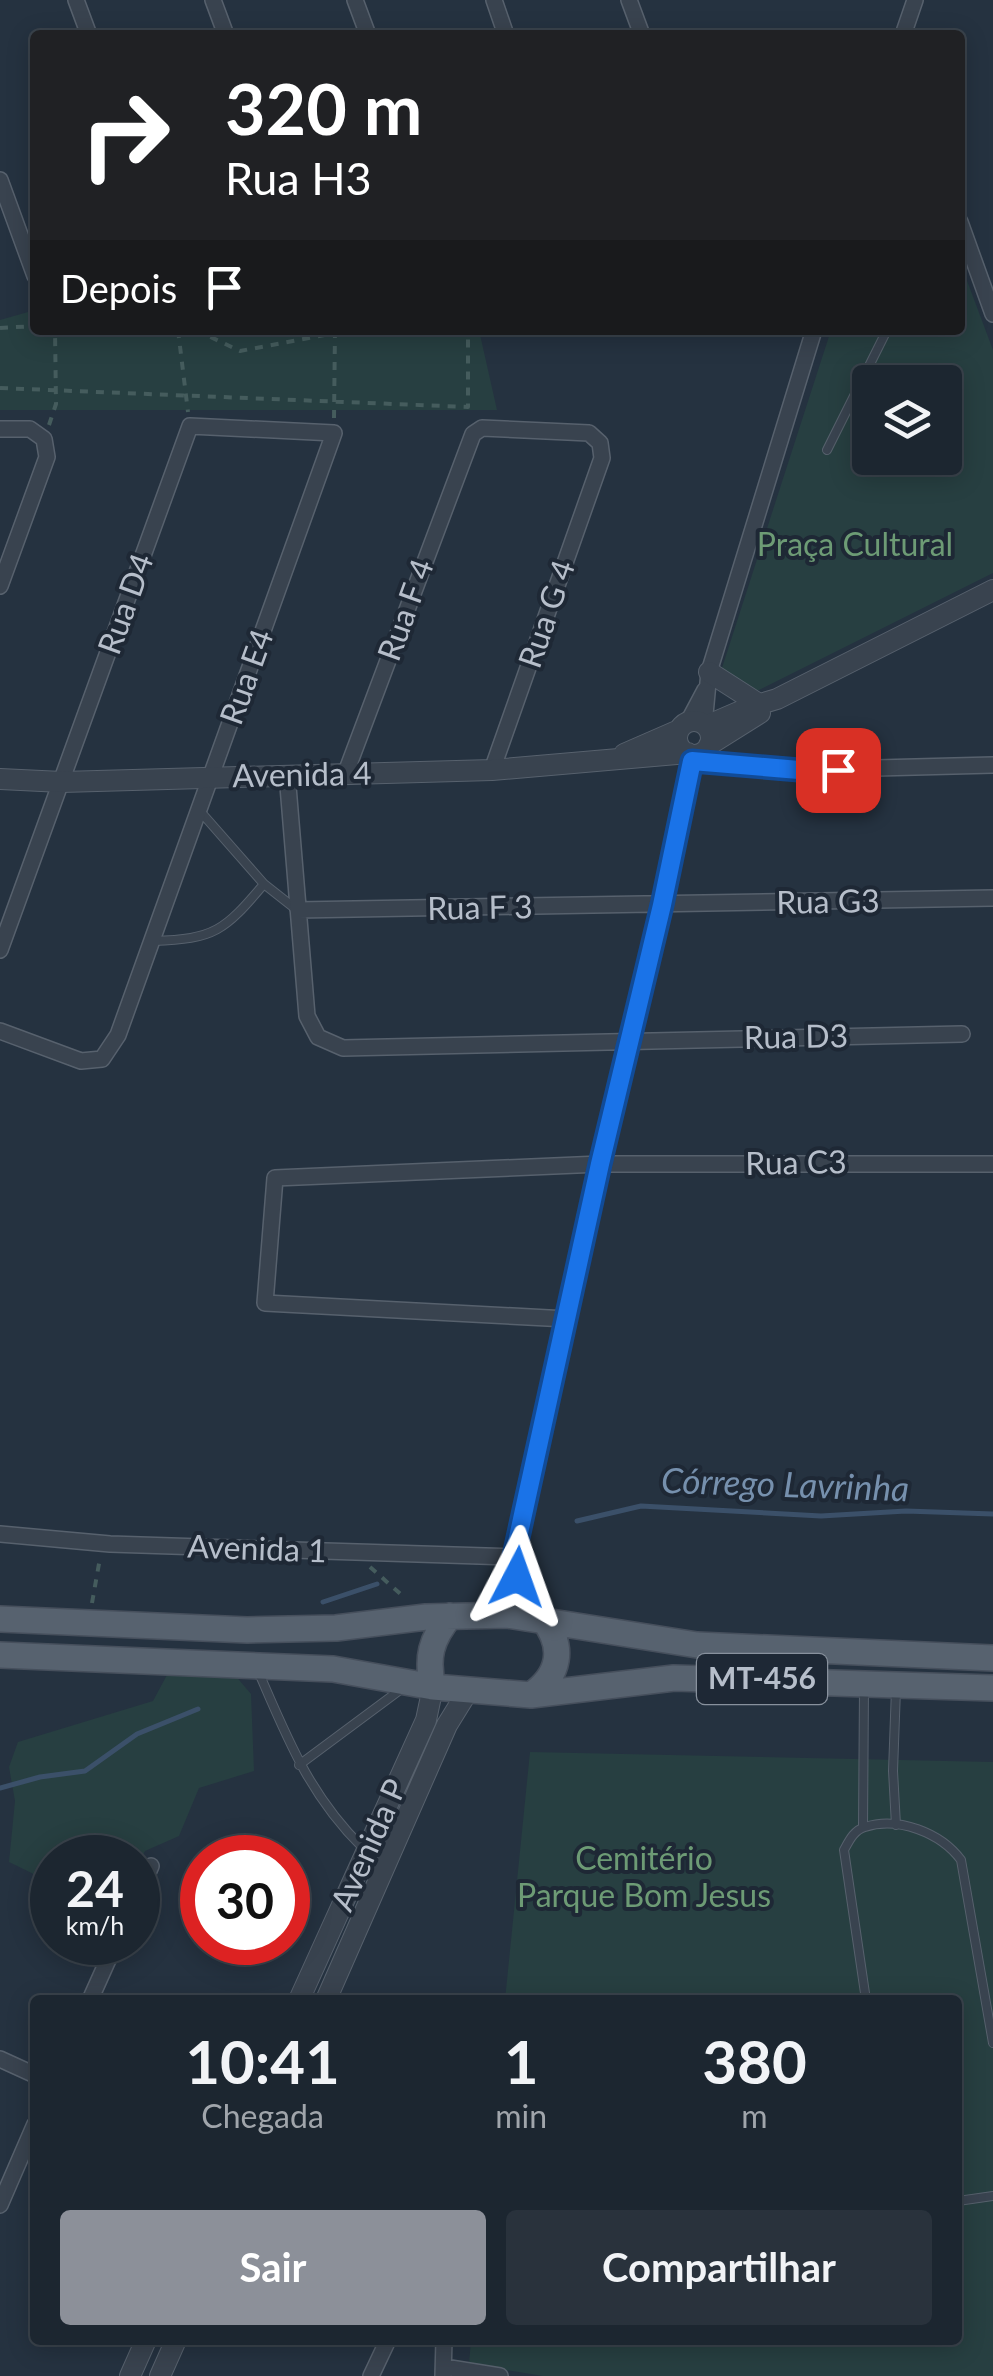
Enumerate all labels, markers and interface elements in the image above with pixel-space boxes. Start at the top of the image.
text: 320 m [225,66,422,150]
icon: right [60,70,190,200]
text: Rua H3 [225,151,372,205]
icon: arrive [197,260,252,315]
text: Depois [60,265,177,311]
map controls [852,365,962,475]
button: layers [852,365,962,475]
park label: Praça Cultural [757,524,953,563]
street label: Rua D4 [88,548,161,659]
street label: Rua F 4 [368,553,441,666]
street label: Rua G 4 [509,554,582,673]
street label: Rua E4 [210,624,281,729]
pin [796,728,881,813]
icon: arrive [811,743,866,798]
street label: Avenida 4 [232,753,372,794]
street label: Rua G3 [776,880,880,921]
street label: Rua F 3 [427,886,533,927]
street label: Rua D3 [744,1015,848,1056]
street label: Rua C3 [745,1141,847,1182]
water label: Córrego Lavrinha [660,1458,910,1508]
position arrow [465,1525,569,1629]
street label: Avenida 1 [187,1526,327,1569]
road number: MT-456 [697,1654,827,1704]
street label: Avenida P [321,1772,414,1916]
speed limit sign: 30 [180,1835,310,1965]
park label: Cemitério Parque Bom Jesus [517,1838,771,1914]
text: 24 [66,1858,124,1918]
text: km/h [66,1910,124,1940]
text: 10:41 [185,2025,340,2097]
text: 1 [504,2025,539,2097]
text: 380 [702,2025,807,2097]
text: Chegada [201,2096,324,2135]
text: min [495,2096,547,2135]
text: m [741,2096,768,2135]
button: Sair [60,2210,486,2325]
button: Compartilhar [506,2210,932,2325]

